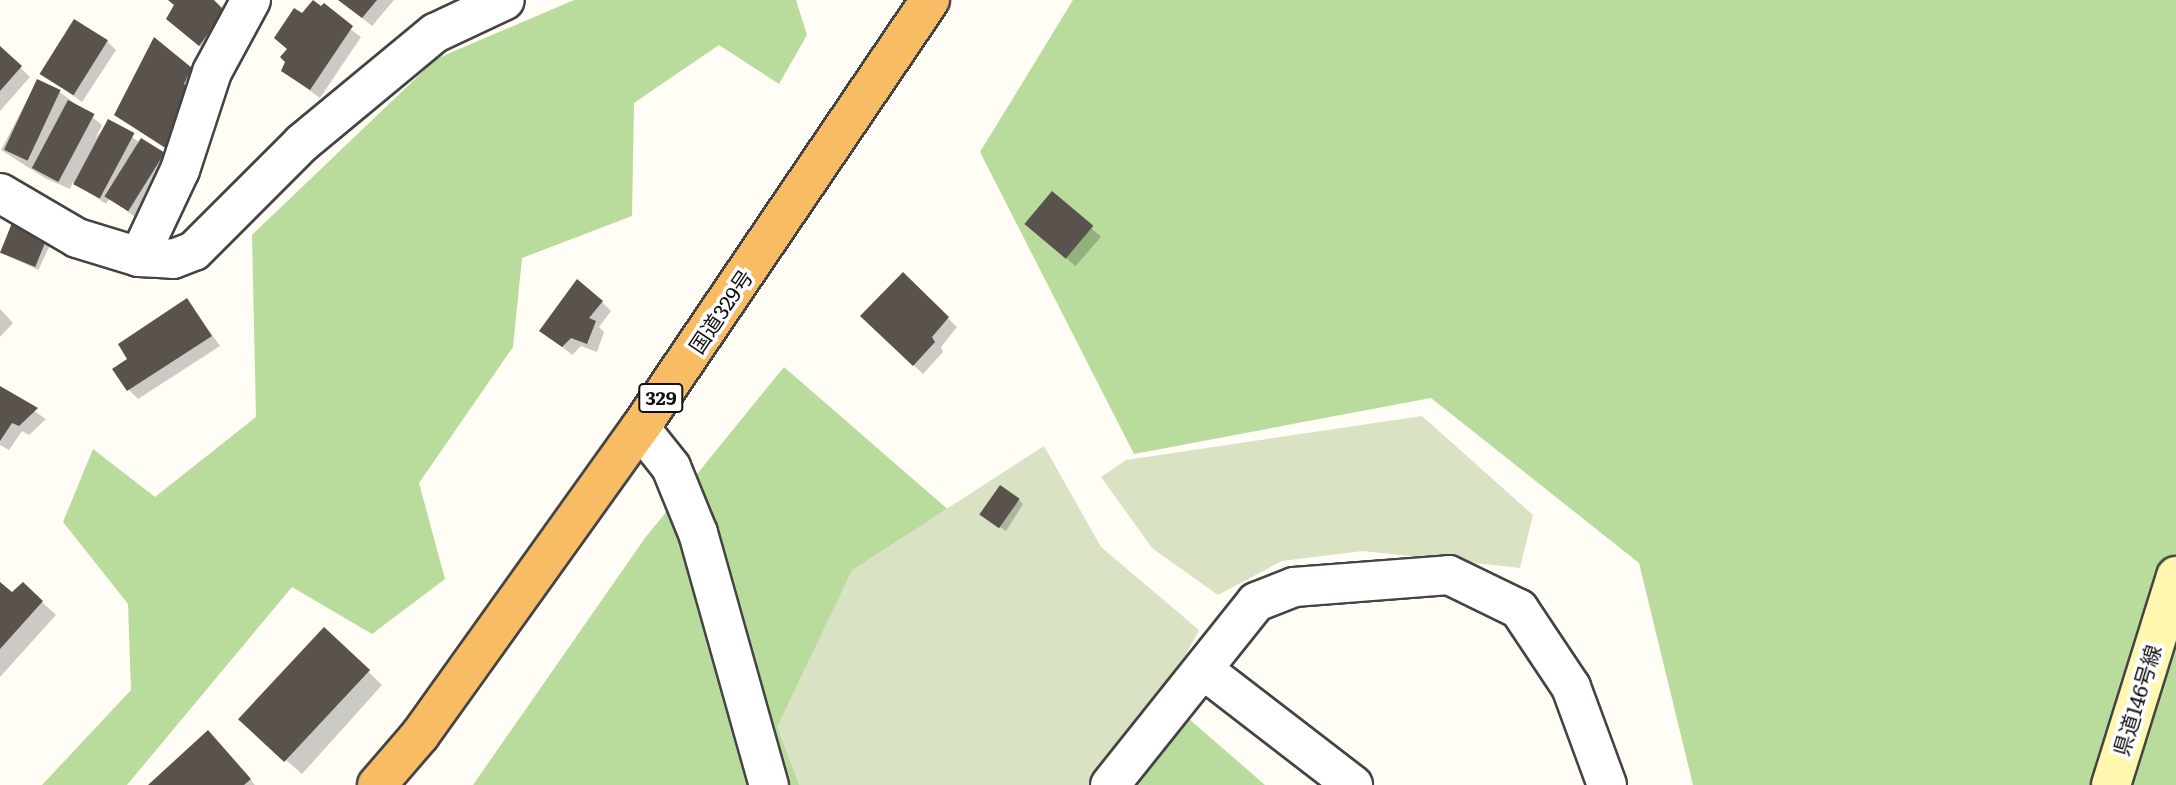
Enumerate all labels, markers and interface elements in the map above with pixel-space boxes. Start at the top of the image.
street label: 国道329号 [683,264,757,358]
road number: 329 [638,382,684,414]
street label: 県道146号線 [2107,642,2165,758]

